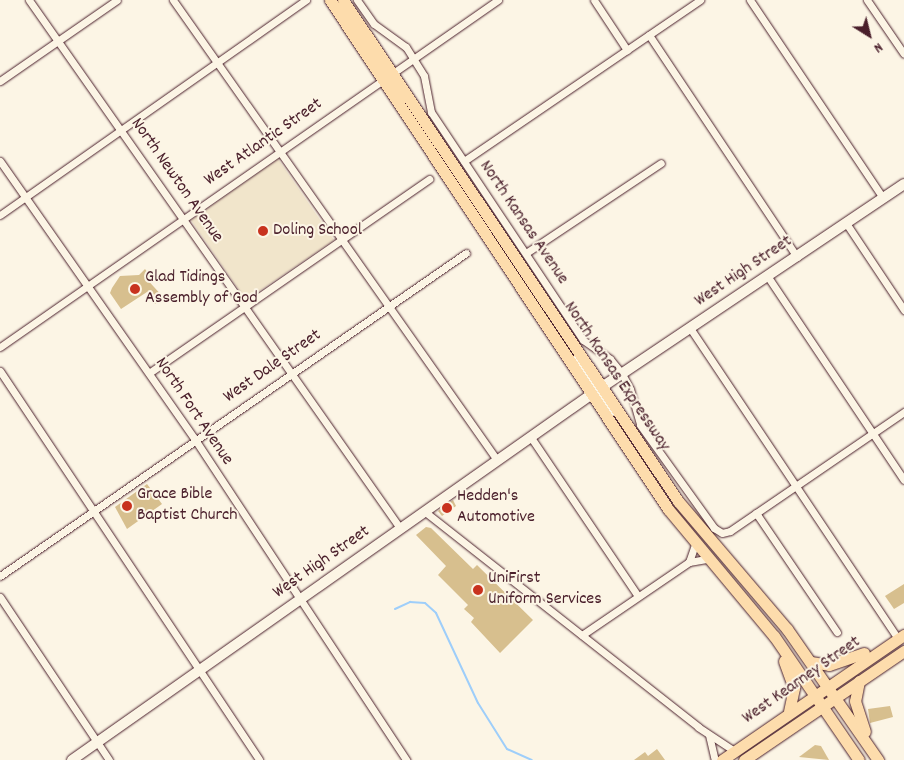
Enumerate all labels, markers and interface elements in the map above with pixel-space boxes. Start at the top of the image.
north arrow [844,10,894,60]
text: N [869,37,887,57]
street label: West Atlantic Street [201,94,327,192]
street label: North Newton Avenue [125,114,227,248]
street label: North Kansas Avenue [474,157,572,289]
place label: Doling School [273,220,362,242]
marker: Doling School [257,225,269,237]
street label: West High Street [691,231,797,313]
place label: Glad Tidings Assembly of God [145,268,258,310]
marker: Glad Tidings Assembly of God [129,283,141,295]
street label: North Kansas Expressway [558,298,674,456]
street label: West Dale Street [220,325,326,409]
street label: North Fort Avenue [149,354,237,470]
place label: Grace Bible Baptist Church [137,485,238,528]
place label: Hedden's Automotive [457,487,535,530]
marker: Grace Bible Baptist Church [121,500,133,512]
marker: Hedden's Automotive [441,502,453,514]
street label: West High Street [269,522,375,604]
place label: UniFirst Uniform Services [488,569,602,612]
marker: UniFirst Uniform Services [472,584,484,596]
street label: West Kearney Street [739,632,865,730]

